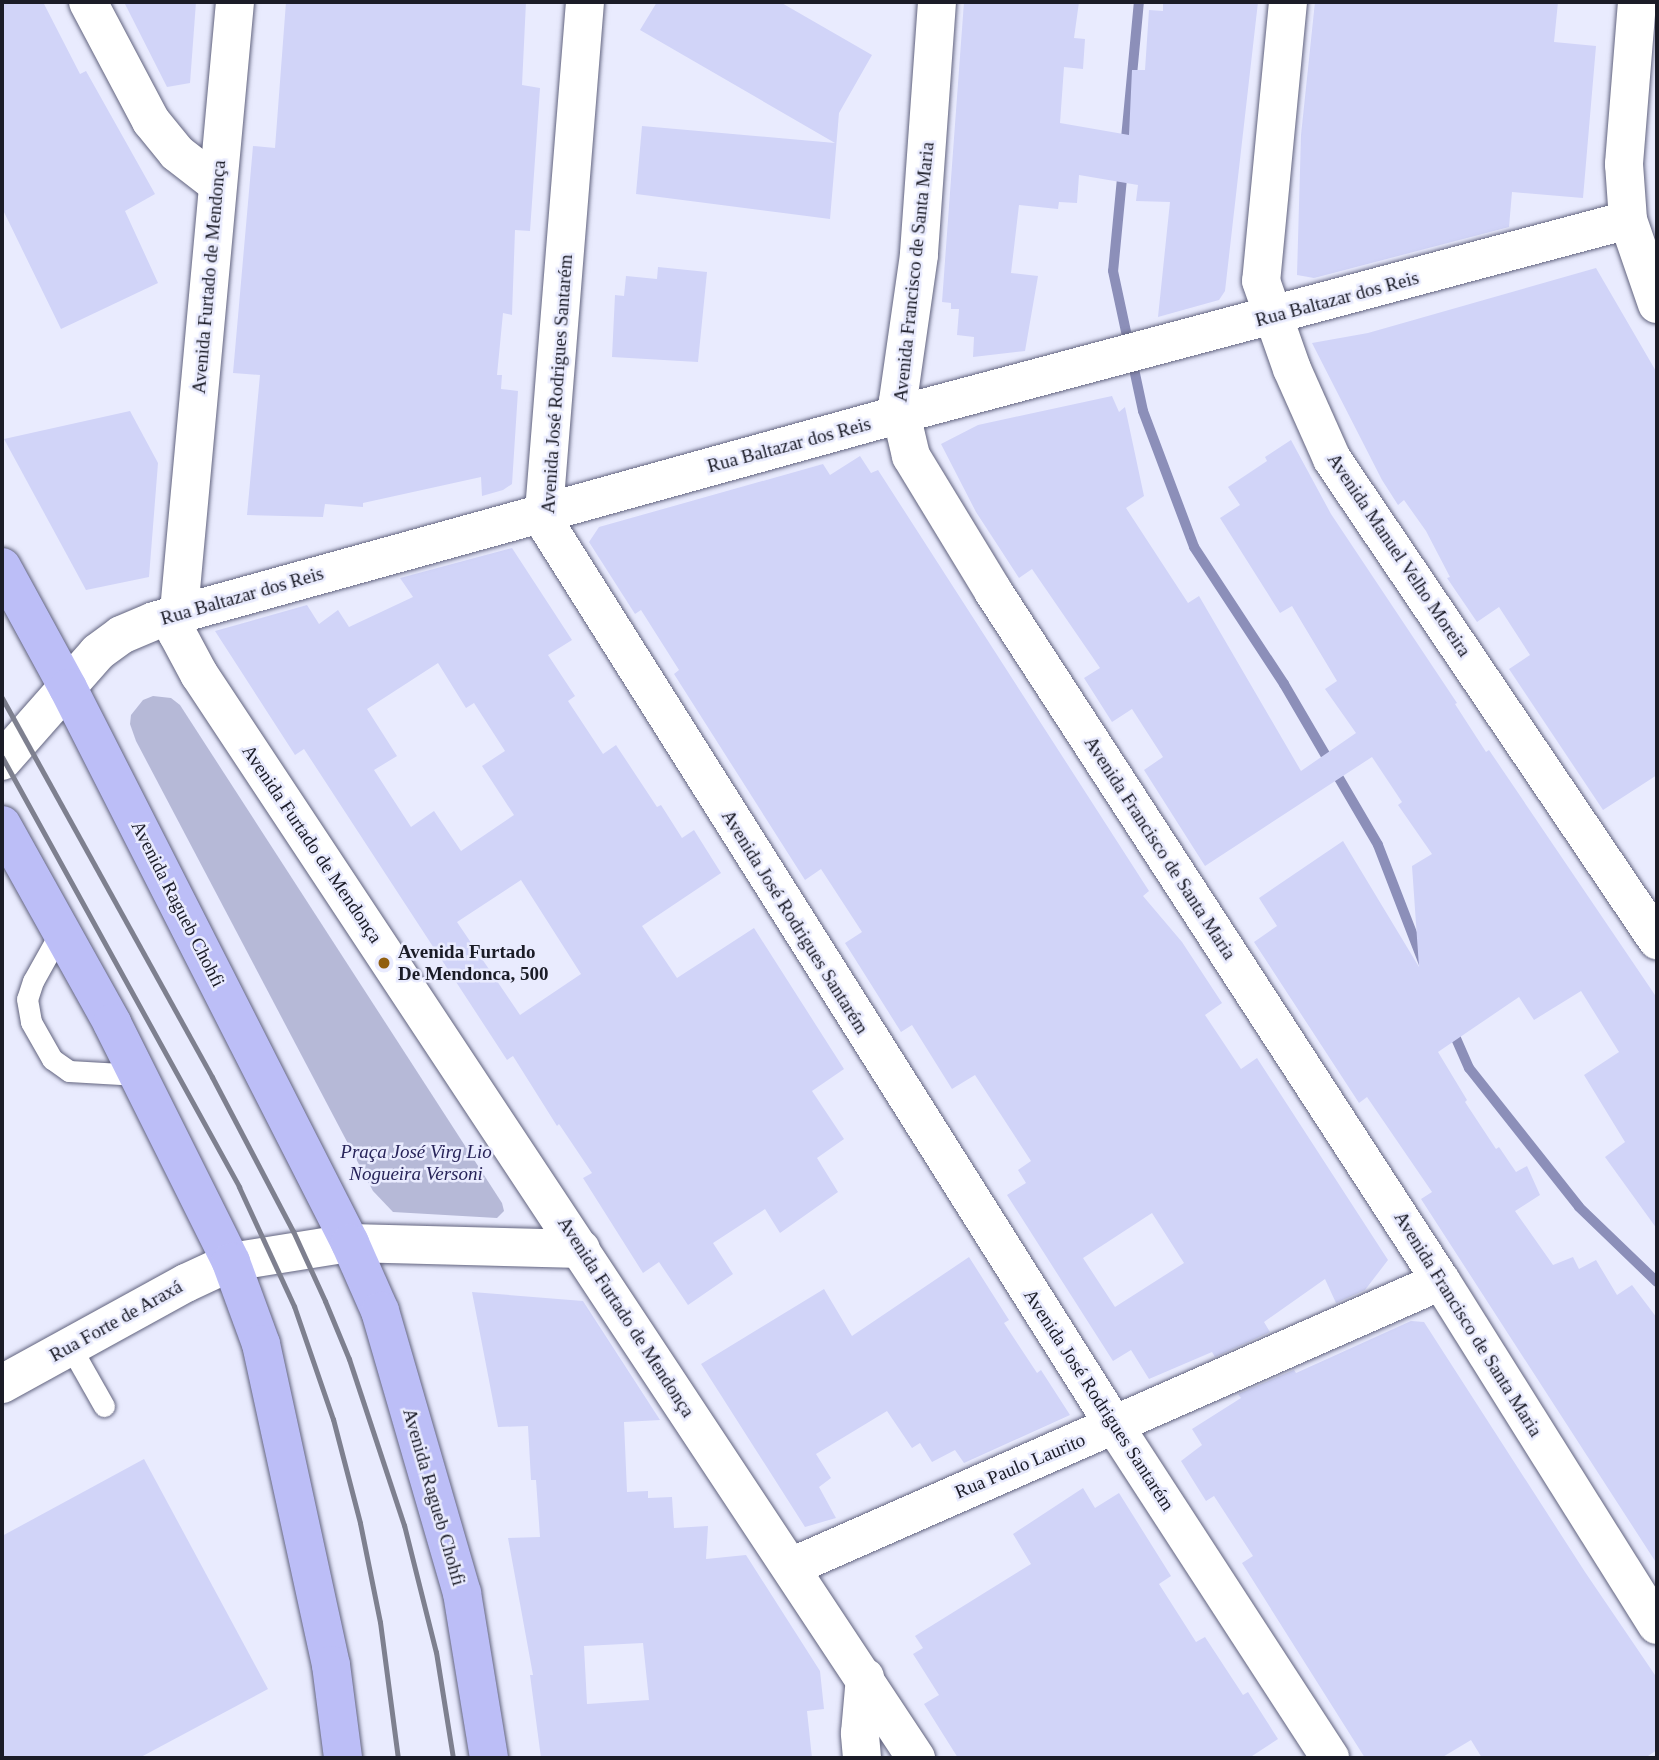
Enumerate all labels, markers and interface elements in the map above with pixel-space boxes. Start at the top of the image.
street label: Avenida Francisco de Santa Maria [889,141,939,403]
street label: Avenida Furtado de Mendonça [187,159,231,395]
street label: Avenida José Rodrigues Santarém [537,254,577,514]
street label: Rua Baltazar dos Reis [1253,266,1421,332]
street label: Rua Baltazar dos Reis [705,412,873,478]
street label: Avenida Manuel Velho Moreira [1322,449,1476,661]
street label: Rua Baltazar dos Reis [158,562,326,630]
street label: Avenida Francisco de Santa Maria [1079,732,1241,964]
street label: Avenida Furtado de Mendonça [237,740,387,948]
street label: Avenida José Rodrigues Santarém [716,806,874,1038]
street label: Avenida Ragueb Chohfi [126,817,230,991]
place label: Avenida Furtado De Mendonca, 500 [398,941,548,985]
marker: Avenida Furtado De Mendonca, 500 [376,955,392,971]
park label: Praça José Virg Lio Nogueira Versoni [340,1141,492,1185]
street label: Avenida Francisco de Santa Maria [1389,1207,1547,1441]
street label: Avenida Furtado de Mendonça [553,1212,699,1422]
street label: Rua Forte de Araxá [45,1275,187,1367]
street label: Avenida José Rodrigues Santarém [1019,1285,1179,1515]
street label: Avenida Ragueb Chohfi [398,1406,470,1588]
street label: Rua Paulo Laurito [951,1428,1089,1504]

